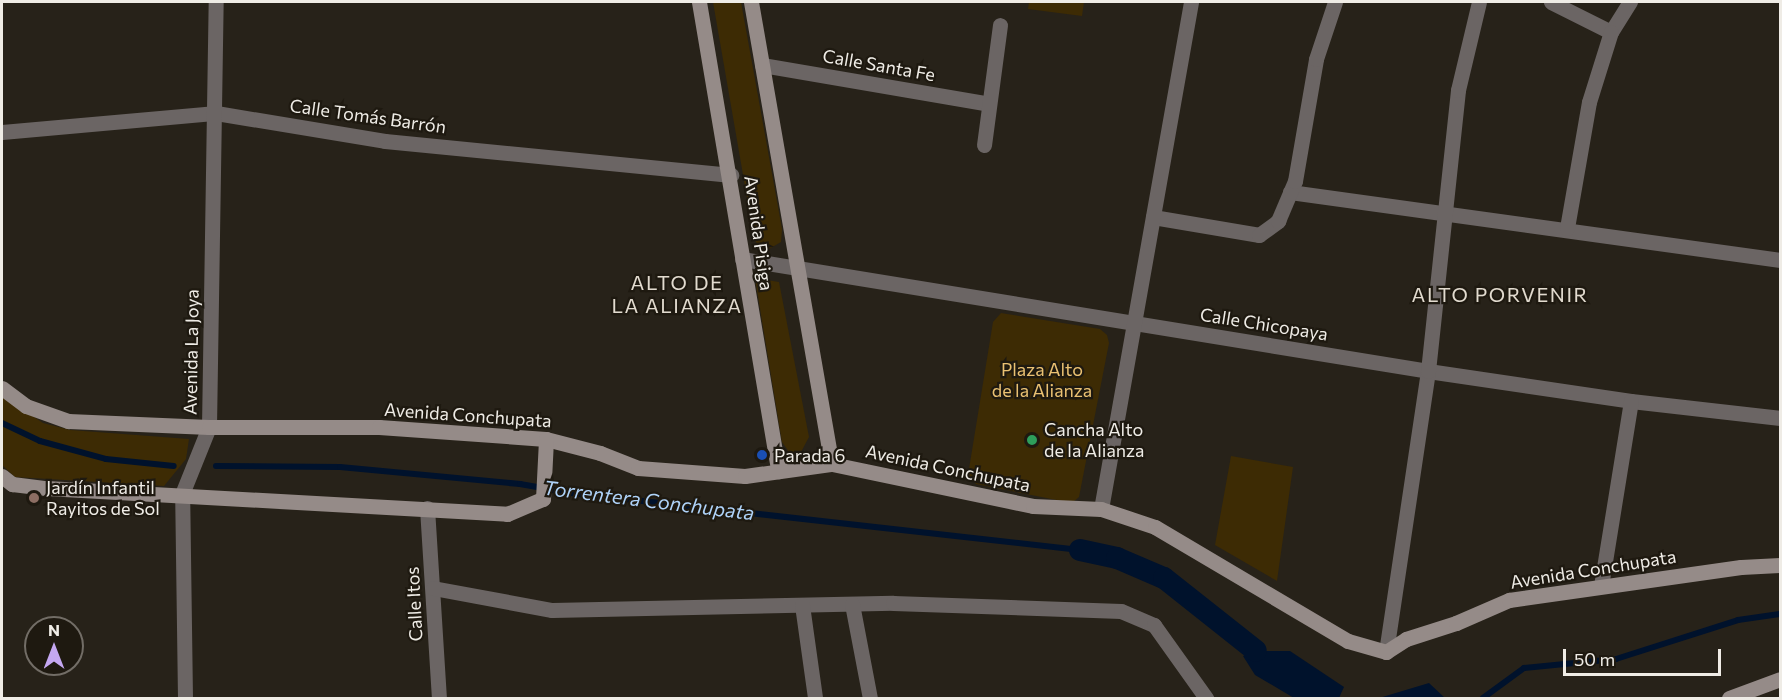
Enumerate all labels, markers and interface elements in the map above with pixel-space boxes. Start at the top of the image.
street label: Calle Santa Fe [821,44,937,86]
street label: Calle Tomás Barrón [288,94,448,138]
street label: Avenida Pisiga [740,174,778,292]
district label: ALTO DE LA ALIANZA [611,271,743,318]
district label: ALTO PORVENIR [1412,282,1588,306]
street label: Avenida La Joya [179,289,203,415]
street label: Calle Chicopaya [1199,303,1329,345]
park label: Plaza Alto de la Alianza [992,359,1092,401]
street label: Avenida Conchupata [384,398,552,432]
place label: Cancha Alto de la Alianza [1044,419,1144,462]
marker: Cancha Alto de la Alianza [1025,433,1039,447]
street label: Avenida Conchupata [864,440,1032,496]
place label: Parada 6 [774,444,845,466]
marker: Parada 6 [755,448,769,462]
water label: Torrentera Conchupata [542,475,756,525]
place label: Jardín Infantil Rayitos de Sol [46,477,160,520]
marker: Jardín Infantil Rayitos de Sol [27,491,41,505]
street label: Avenida Conchupata [1508,545,1678,593]
street label: Calle Itos [401,566,427,642]
north arrow [24,616,84,676]
text: N [48,620,60,639]
scale bar [1566,637,1724,675]
text: 50 m [1574,648,1615,670]

